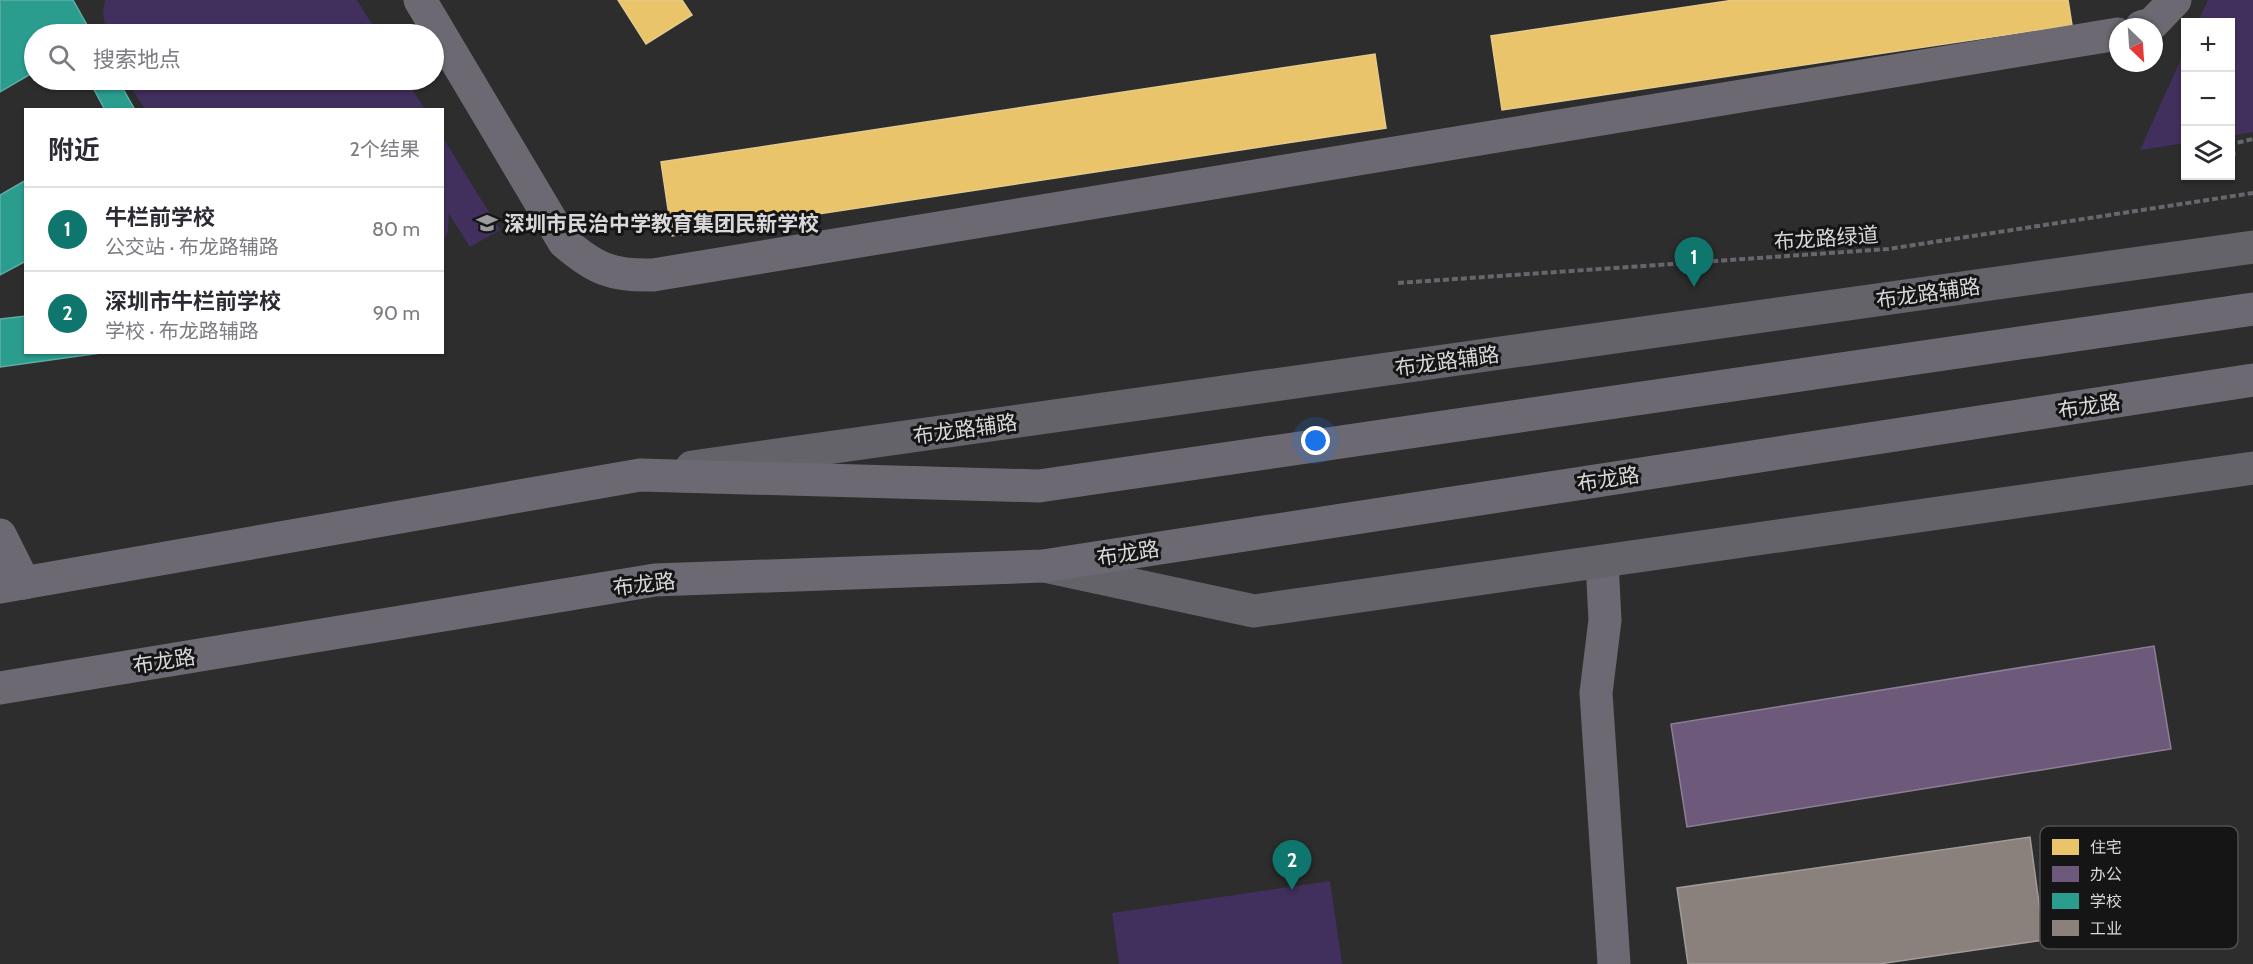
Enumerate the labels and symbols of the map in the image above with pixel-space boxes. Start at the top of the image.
north arrow [2109,18,2163,72]
school or university icon: 深圳市民治中学教育集团民新学校 [475,211,499,235]
place label: 深圳市民治中学教育集团民新学校 [504,211,819,236]
street label: 布龙路绿道 [1773,222,1879,254]
pin: 1 [1674,238,1714,287]
street label: 布龙路辅路 [1874,273,1982,313]
street label: 布龙路辅路 [1393,341,1501,381]
street label: 布龙路 [2056,389,2122,423]
street label: 布龙路辅路 [911,409,1019,449]
your location [1301,426,1330,455]
street label: 布龙路 [1575,462,1641,496]
street label: 布龙路 [1095,536,1161,570]
street label: 布龙路 [611,568,677,600]
street label: 布龙路 [131,644,197,678]
legend [2040,826,2238,949]
text: 住宅 [2090,838,2122,857]
pin: 2 [1272,840,1312,890]
text: 办公 [2090,865,2122,884]
text: 学校 [2090,892,2122,911]
text: 工业 [2090,919,2122,938]

